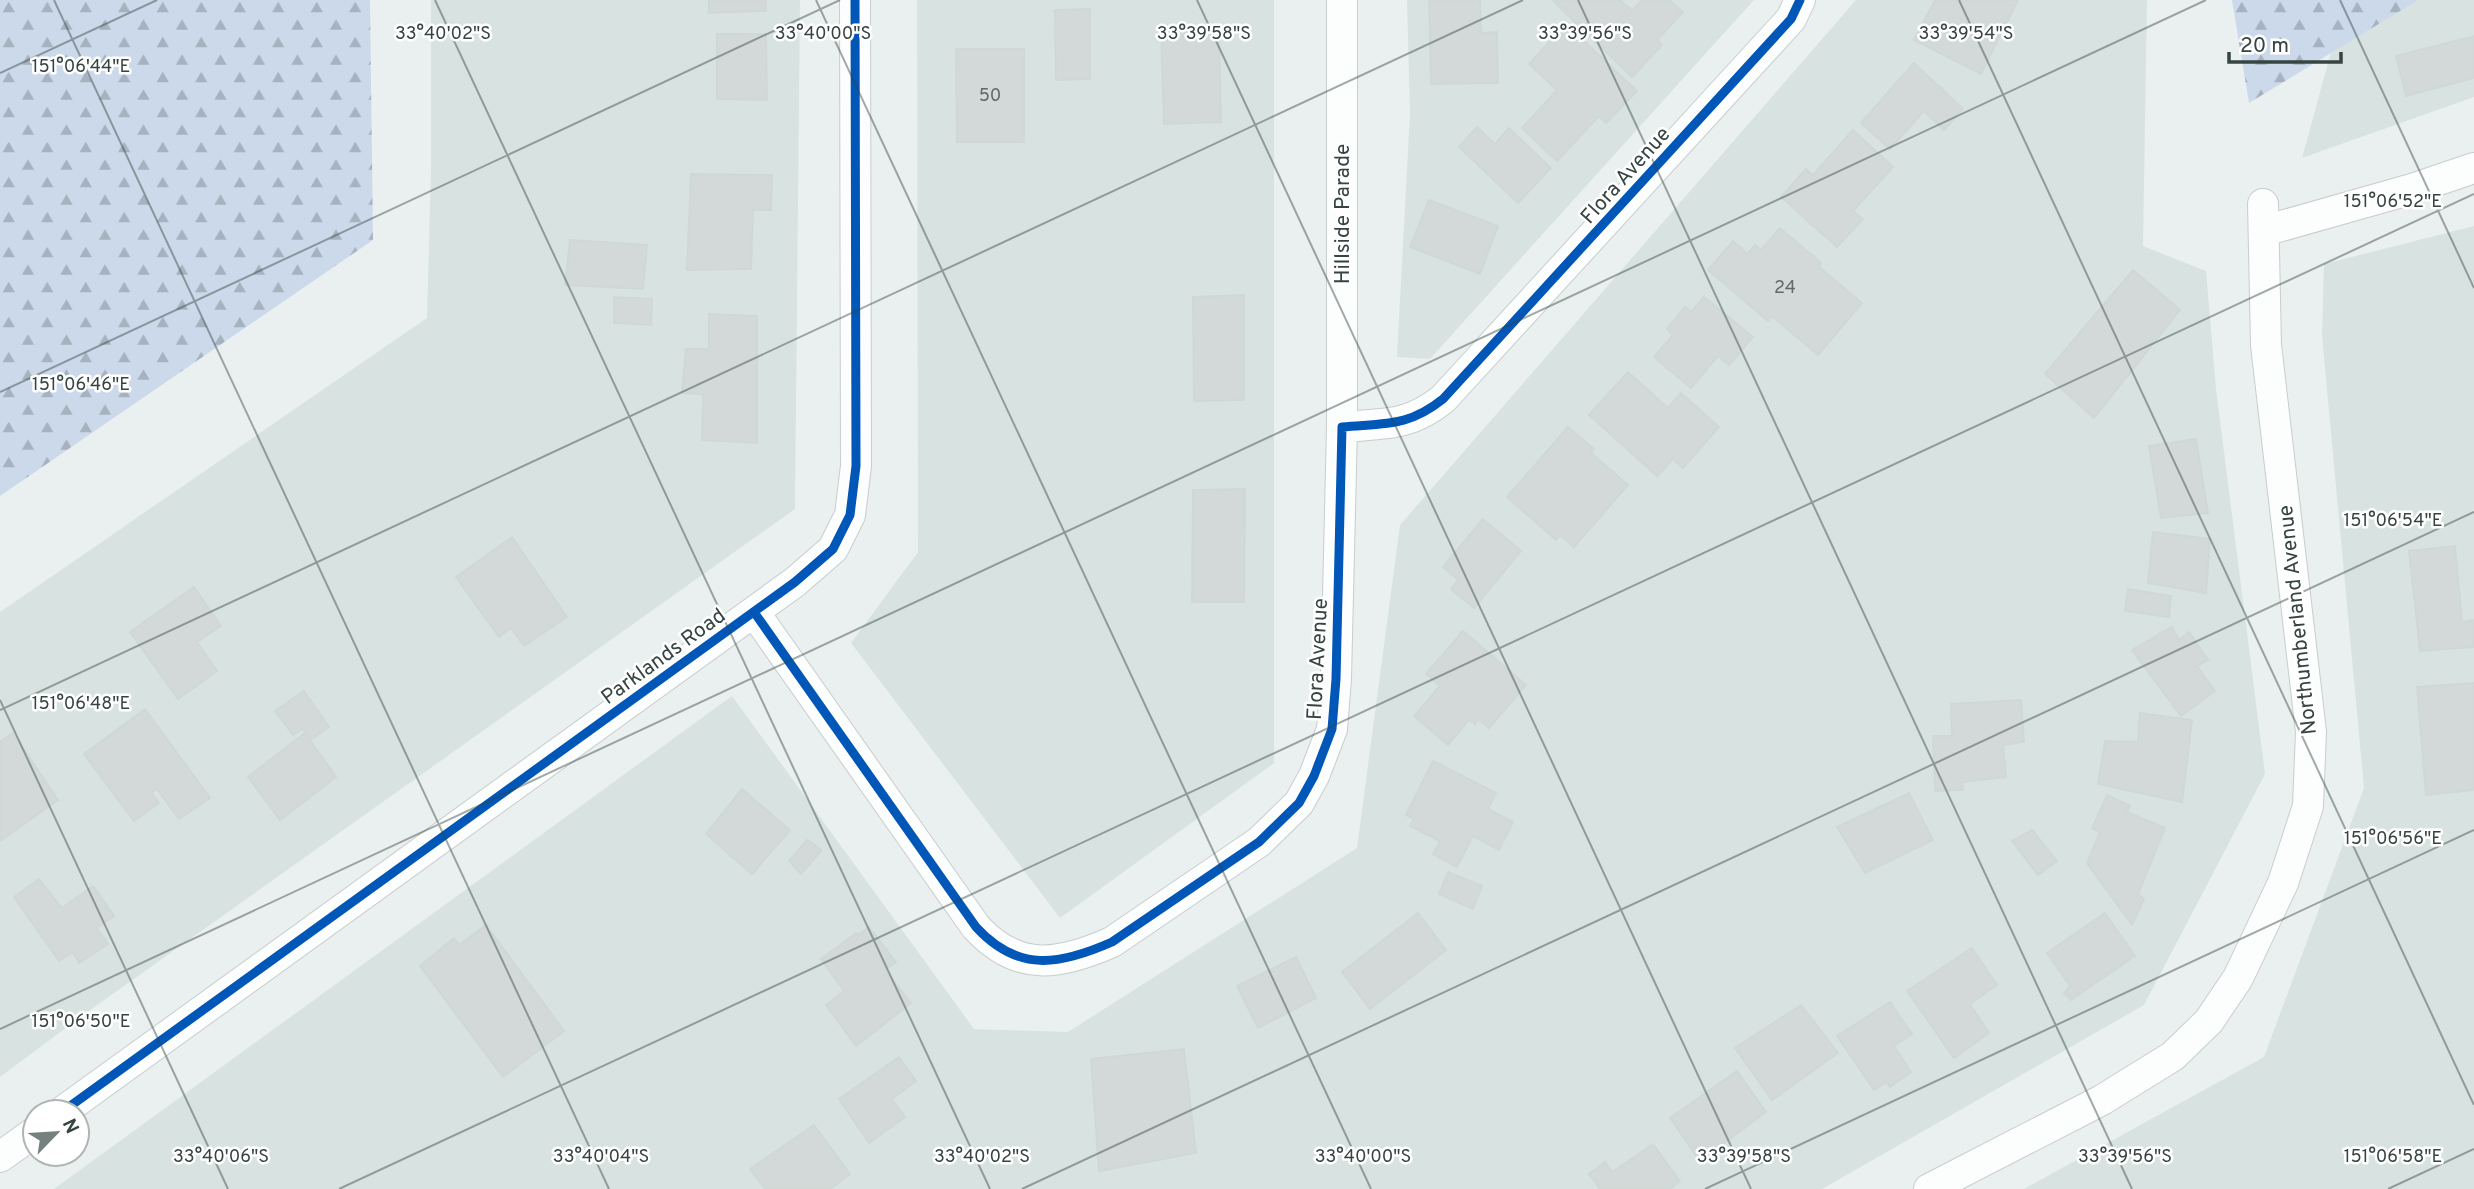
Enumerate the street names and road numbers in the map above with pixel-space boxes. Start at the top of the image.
street label: Flora Avenue [1575,122,1677,230]
street label: Hillside Parade [1330,144,1357,284]
street label: Northumberland Avenue [2273,504,2324,736]
street label: Flora Avenue [1302,597,1335,721]
street label: Parklands Road [596,603,731,711]

